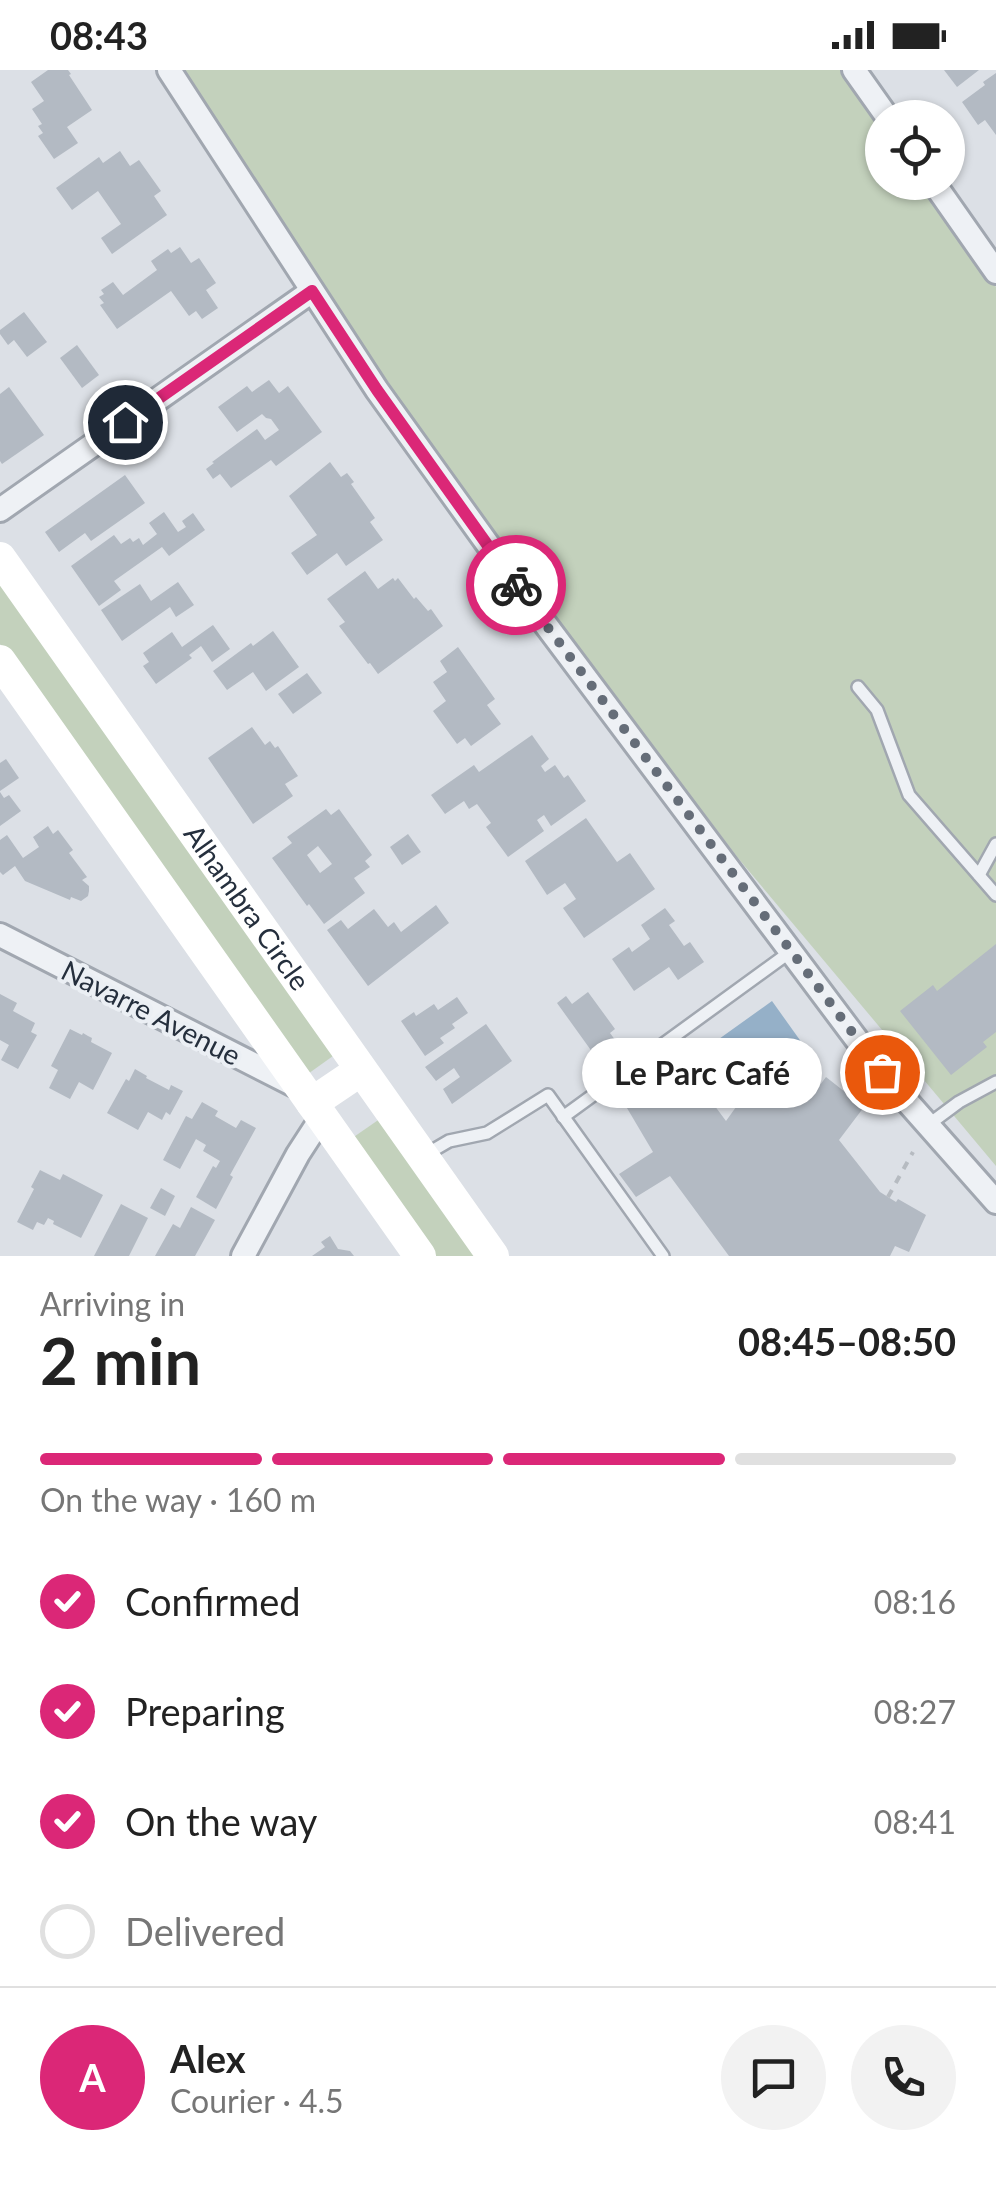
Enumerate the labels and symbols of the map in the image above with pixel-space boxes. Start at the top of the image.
pin [83,380,168,465]
courier [466,535,566,635]
street label: Alhambra Circle [178,818,318,996]
street label: Navarre Avenue [56,952,247,1072]
pin [840,1030,925,1115]
callout: Le Parc Café [582,1037,822,1107]

